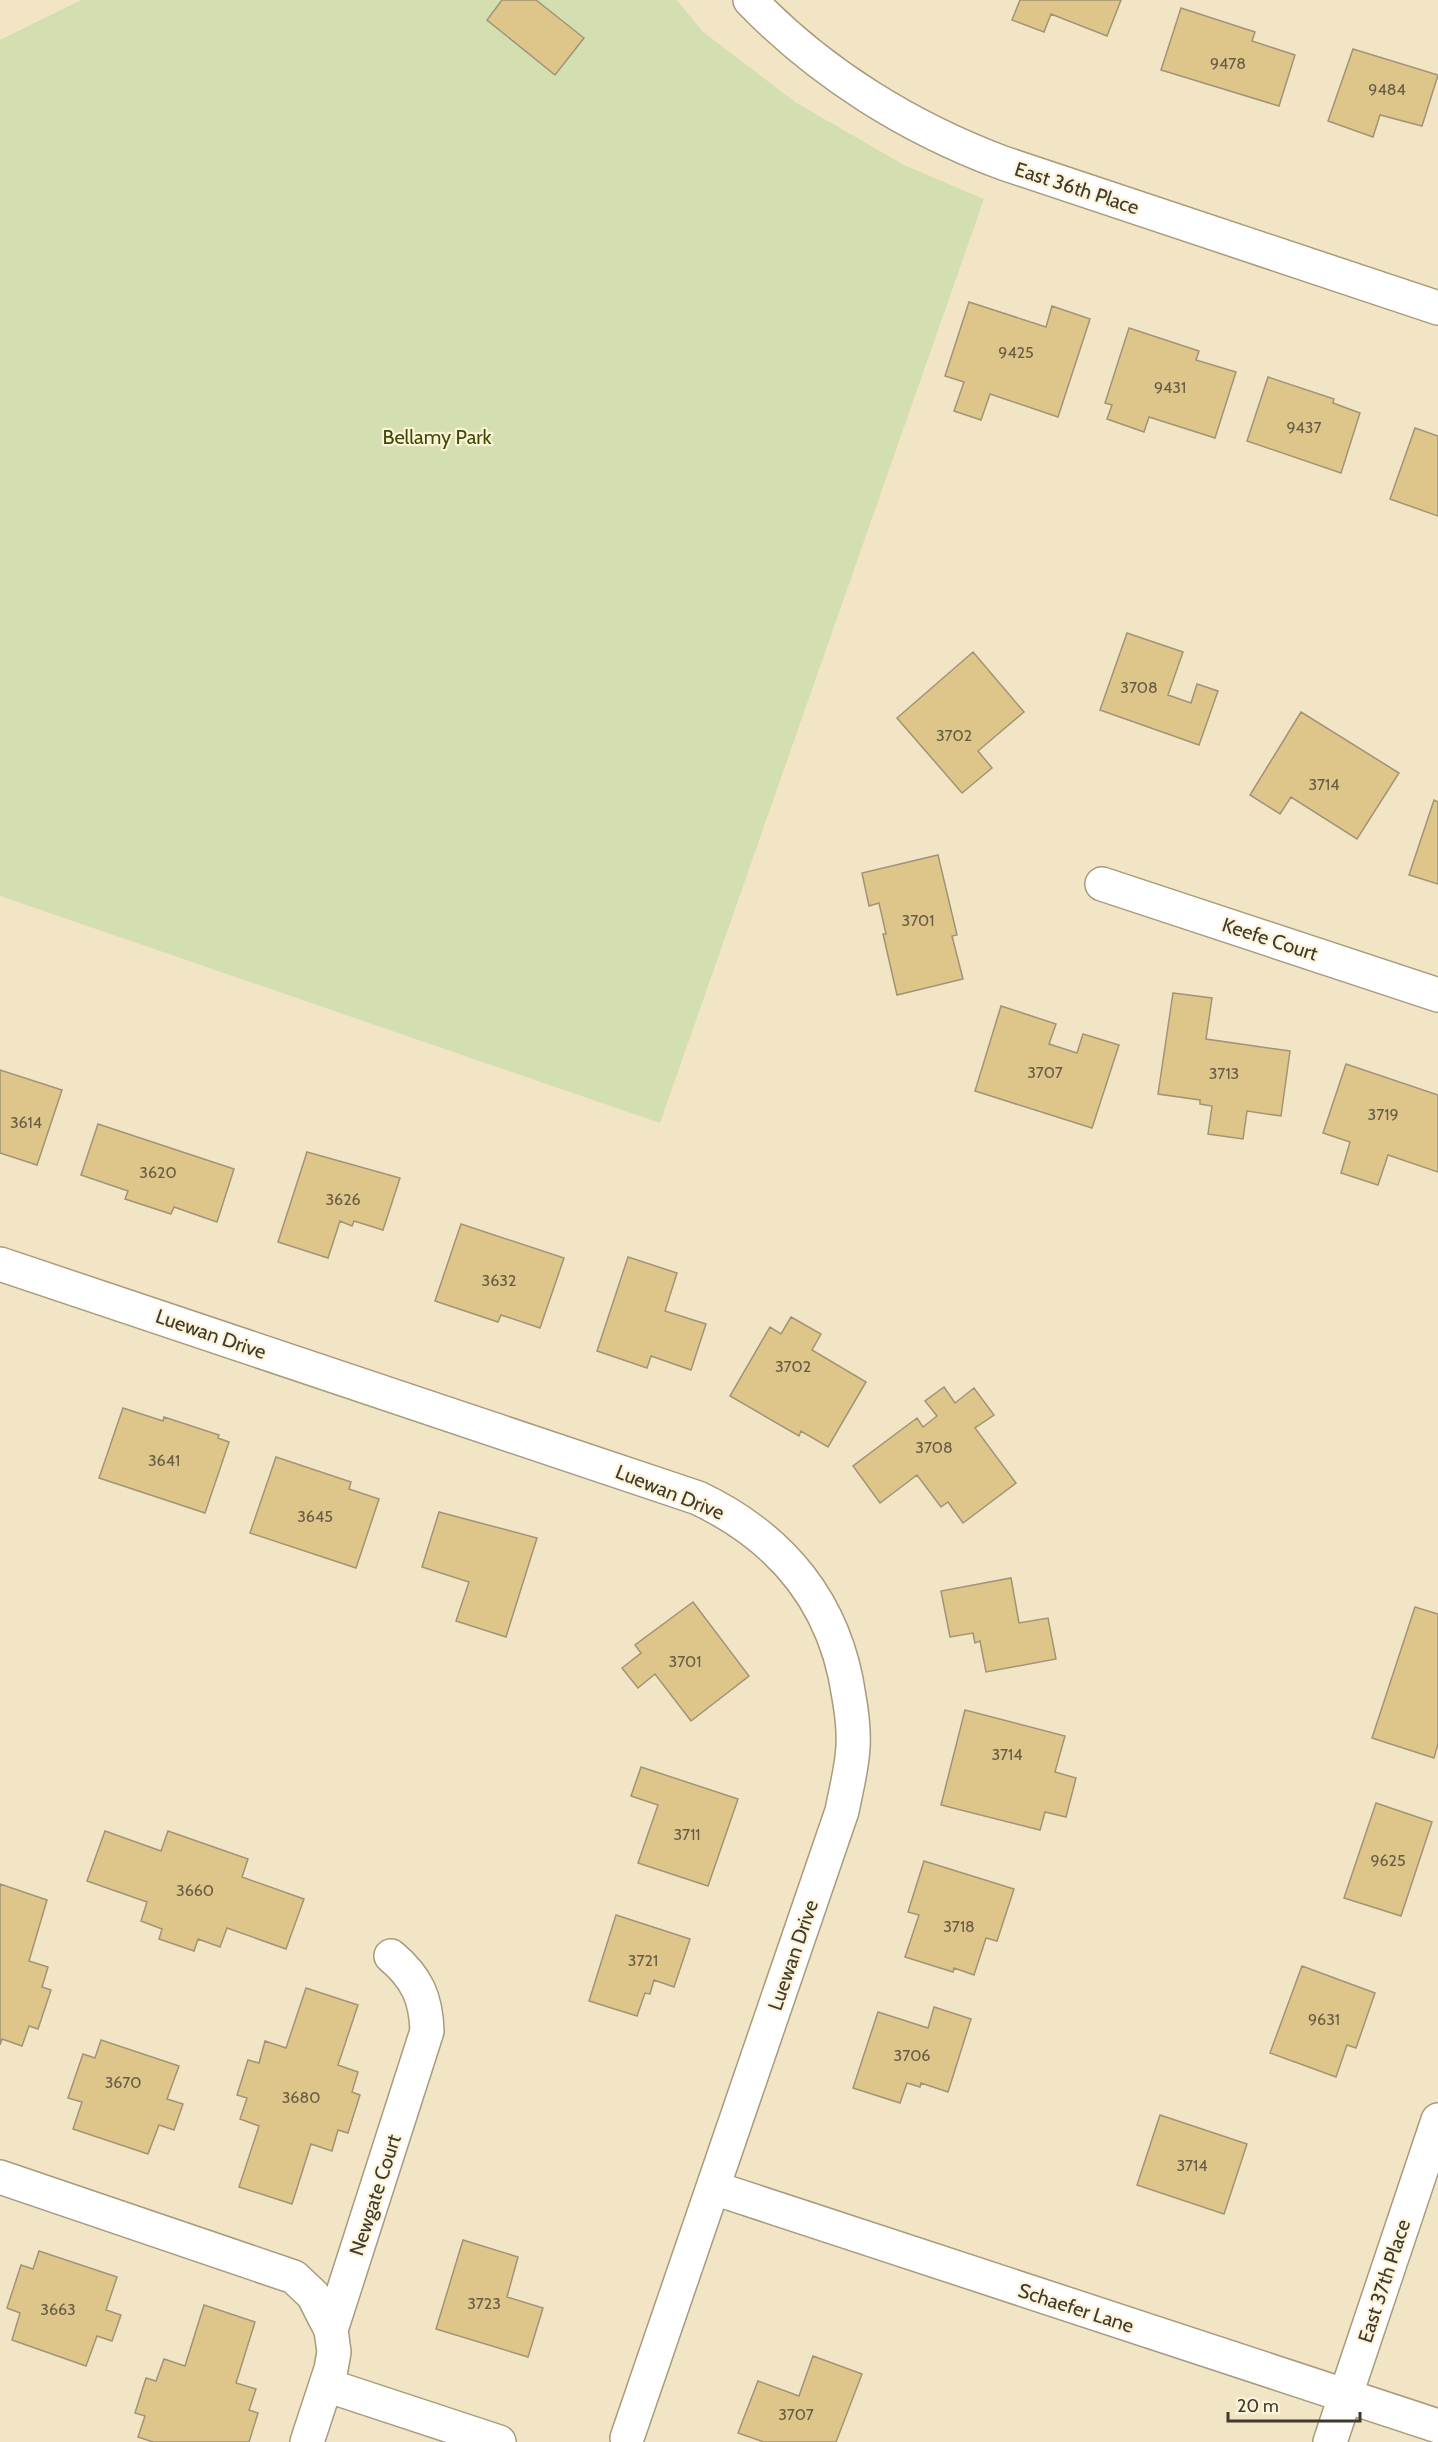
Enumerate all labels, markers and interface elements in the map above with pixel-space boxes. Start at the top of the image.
house number: 9478 [1210,54,1246,73]
house number: 9484 [1368,80,1406,99]
street label: East 36th Place [1012,157,1142,219]
house number: 9425 [998,343,1034,362]
house number: 9431 [1154,378,1186,397]
house number: 9437 [1286,418,1322,437]
park label: Bellamy Park [382,425,492,449]
house number: 3708 [1120,678,1158,697]
house number: 3702 [936,726,972,745]
house number: 3714 [1308,775,1340,794]
house number: 3701 [902,911,934,930]
street label: Keefe Court [1219,912,1321,966]
house number: 3707 [1027,1063,1063,1082]
house number: 3713 [1209,1064,1239,1083]
house number: 3719 [1367,1105,1399,1124]
house number: 3614 [10,1113,42,1132]
house number: 3620 [139,1163,177,1182]
house number: 3626 [325,1190,361,1209]
house number: 3632 [482,1271,516,1290]
street label: Luewan Drive [153,1304,269,1364]
house number: 3702 [775,1357,811,1376]
house number: 3708 [915,1438,953,1457]
house number: 3641 [148,1451,180,1470]
street label: Luewan Drive [612,1459,728,1525]
house number: 3645 [297,1507,333,1526]
house number: 3701 [669,1652,701,1671]
house number: 3714 [991,1745,1023,1764]
house number: 3711 [673,1825,701,1844]
house number: 9625 [1370,1851,1406,1870]
house number: 3660 [176,1881,214,1900]
street label: Luewan Drive [763,1897,823,2013]
house number: 3718 [943,1917,975,1936]
house number: 3721 [628,1951,658,1970]
house number: 9631 [1308,2010,1340,2029]
house number: 3706 [894,2046,930,2065]
house number: 3670 [105,2073,141,2092]
house number: 3680 [282,2088,320,2107]
street label: Newgate Court [344,2131,406,2259]
house number: 3714 [1176,2156,1208,2175]
street label: East 37th Place [1353,2216,1415,2346]
street label: Schaefer Lane [1015,2278,1137,2338]
house number: 3723 [467,2294,501,2313]
house number: 3663 [40,2300,76,2319]
scale bar [1228,2385,1360,2423]
text: 20 m [1237,2395,1279,2417]
house number: 3707 [778,2405,814,2424]

